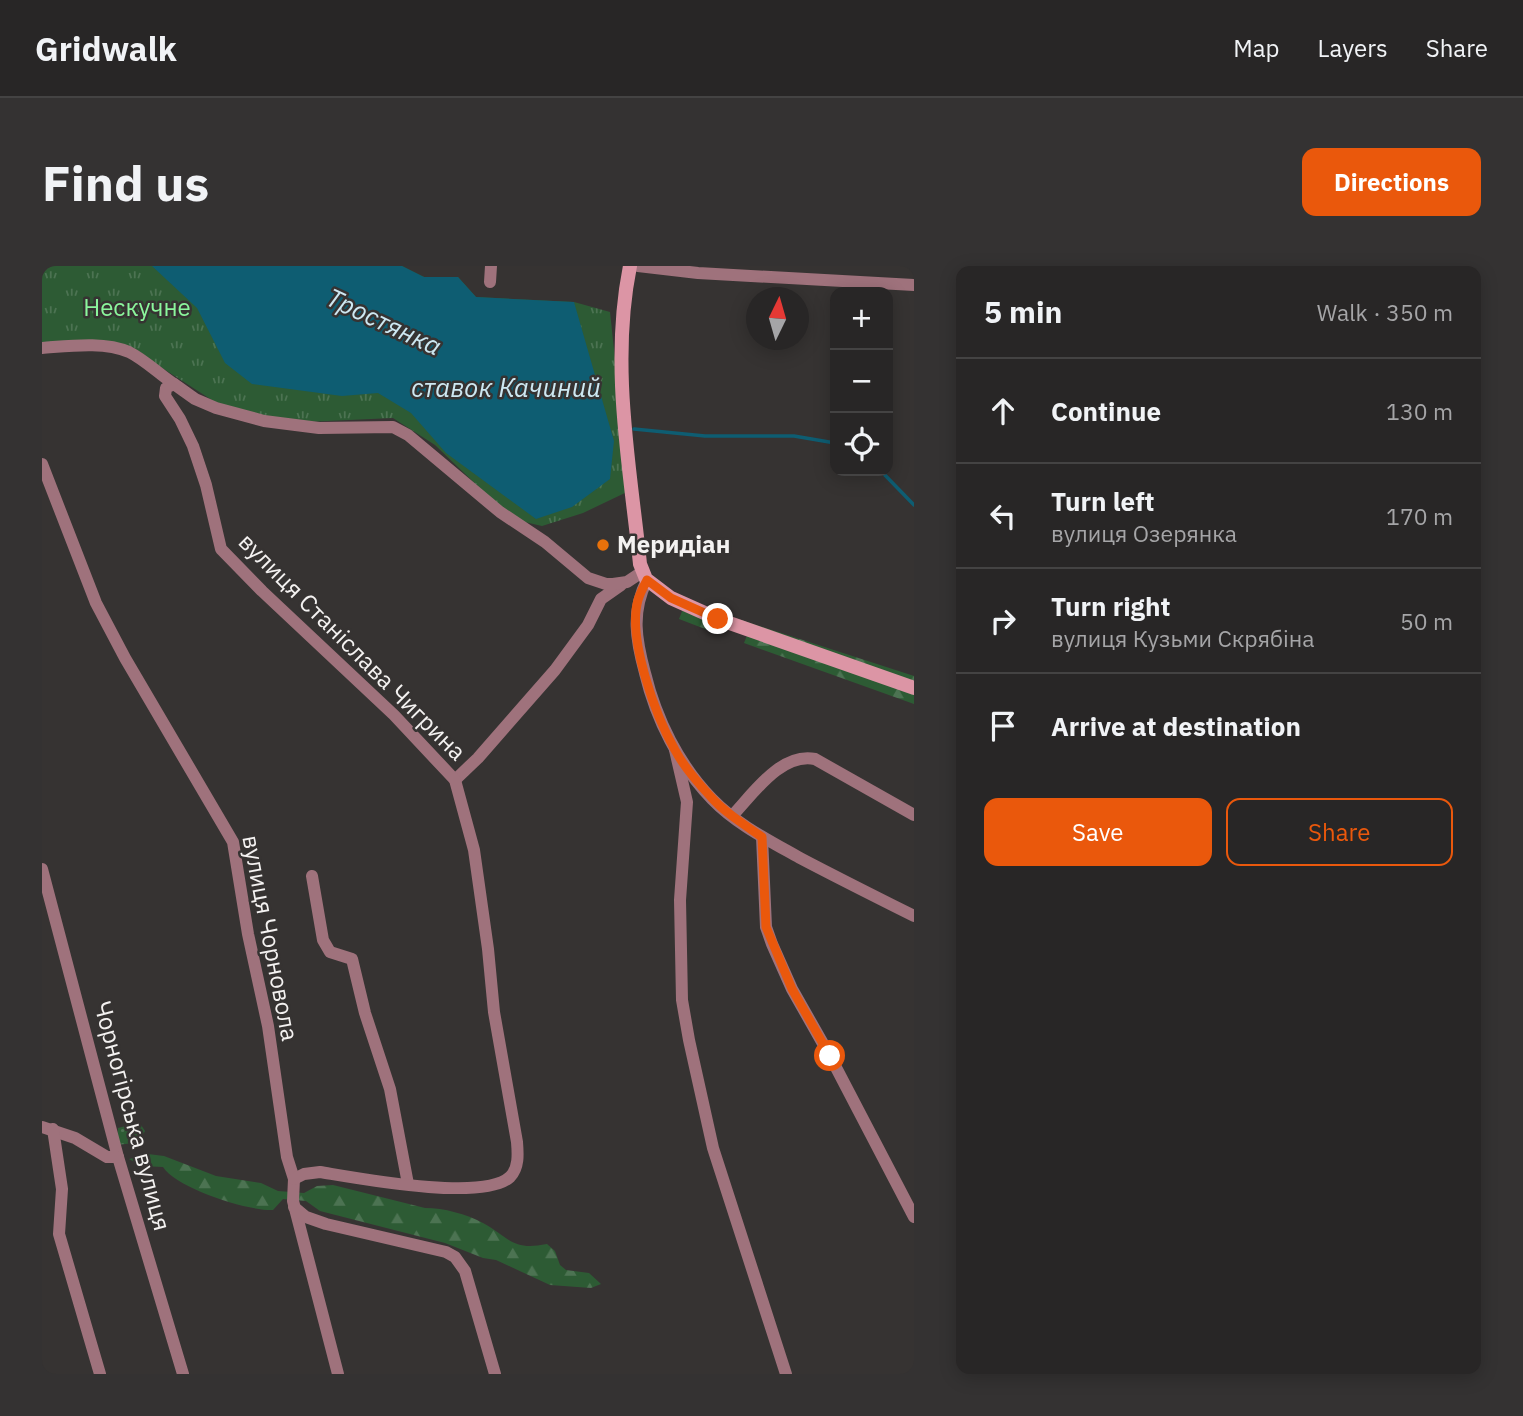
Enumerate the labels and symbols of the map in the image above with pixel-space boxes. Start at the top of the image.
water label: Тростянка [321,280,447,363]
north arrow [746,287,809,350]
park label: Нескучне [83,291,191,323]
water label: ставок Качиний [411,370,601,404]
street label: вулиця Станіслава Чигрина [232,526,474,767]
place label: Меридіан [617,528,730,560]
marker: Меридіан [595,537,611,553]
route end [702,603,733,634]
street label: вулиця Чорновола [235,832,307,1044]
street label: Чорногірська вулиця [87,997,179,1234]
route start [814,1040,845,1071]

